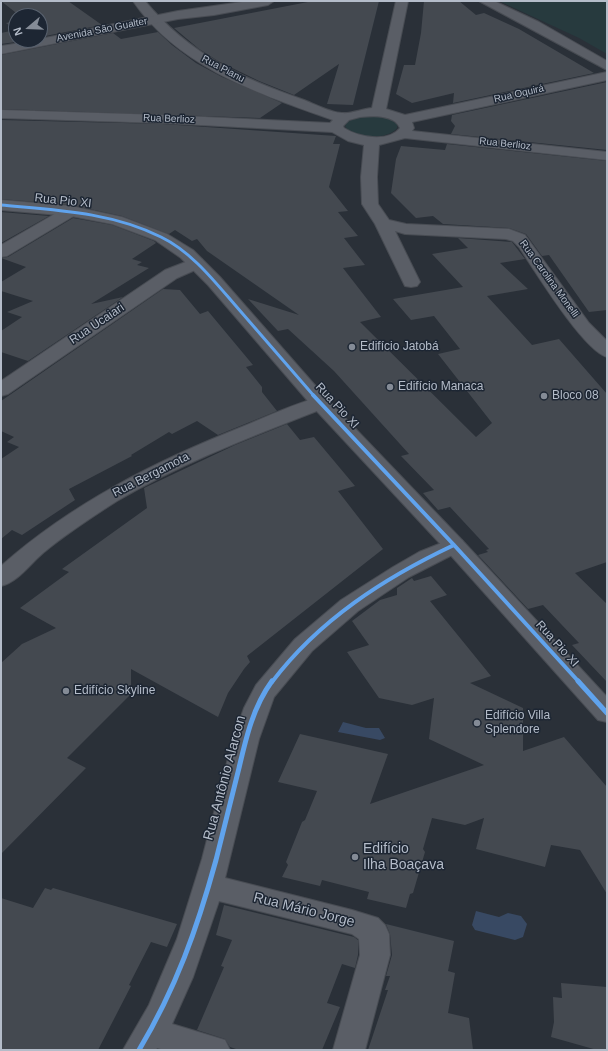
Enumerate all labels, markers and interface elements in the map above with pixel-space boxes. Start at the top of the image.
north arrow [8,8,48,48]
street label: Avenida São Gualter [56,15,148,45]
text: N [11,26,25,37]
street label: Rua Pianu [200,53,246,85]
street label: Rua Oquirá [493,82,545,106]
street label: Rua Berlioz [143,112,195,126]
street label: Rua Berlioz [479,135,531,153]
street label: Rua Pio XI [34,191,92,211]
street label: Rua Carolina Monelli [517,238,581,320]
street label: Rua Ucaiari [67,301,127,347]
place label: Edifício Jatobá [360,340,439,354]
marker: Edifício Jatobá [347,342,357,352]
street label: Rua Pio XI [312,380,362,432]
place label: Edifício Manaca [398,380,483,394]
marker: Edifício Manaca [385,382,395,392]
place label: Bloco 08 [552,389,599,403]
marker: Bloco 08 [539,391,549,401]
street label: Rua Bergamota [110,450,192,500]
street label: Rua Pio XI [532,618,582,670]
place label: Edifício Skyline [74,684,155,698]
marker: Edifício Skyline [61,686,71,696]
place label: Edifício Villa Splendore [485,709,550,737]
street label: Rua Antônio Alarcon [200,714,250,842]
marker: Edifício Villa Splendore [472,718,482,728]
place label: Edifício Ilha Boaçava [363,841,444,874]
marker: Edifício Ilha Boaçava [350,852,360,862]
street label: Rua Mário Jorge [252,889,356,931]

